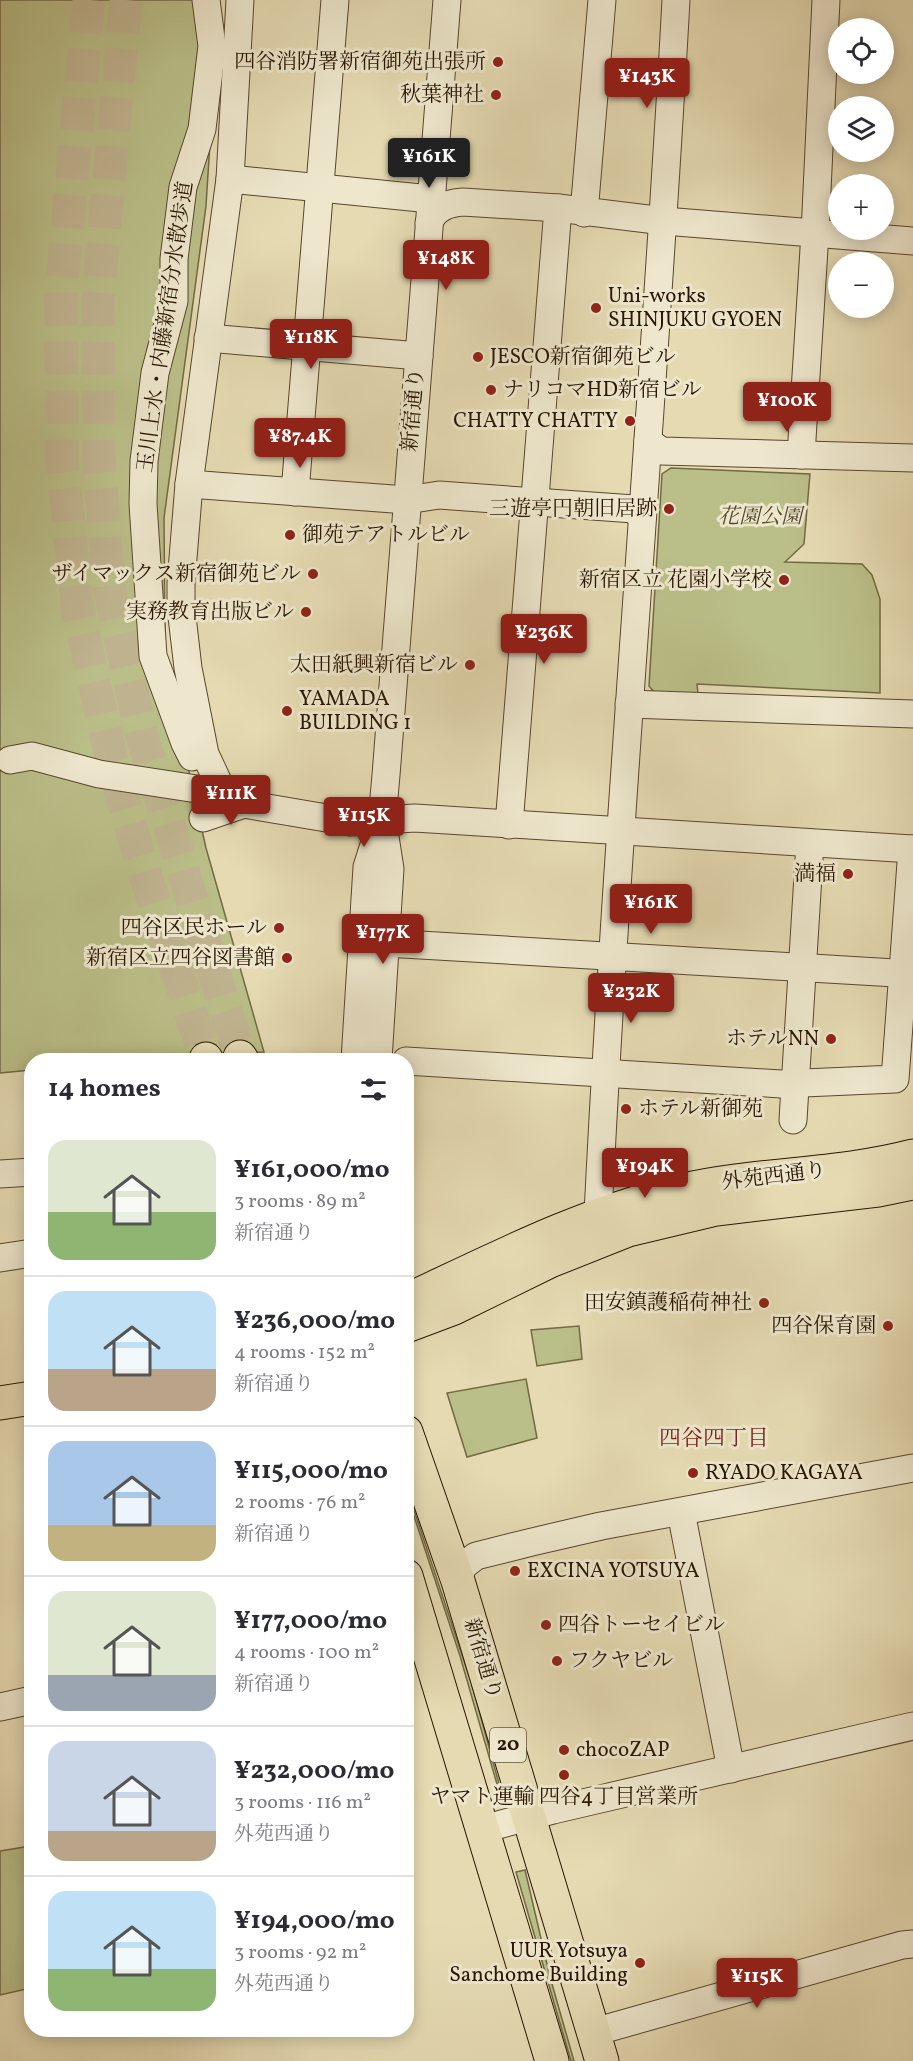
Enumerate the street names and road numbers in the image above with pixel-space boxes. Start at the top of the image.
street label: 玉川上水・内藤新宿分水散歩道 [131,179,201,475]
street label: 新宿通り [396,367,432,453]
street label: 外苑西通り [720,1156,828,1198]
street label: 新宿通り [456,1615,508,1703]
road number: 20 [490,1728,526,1762]

